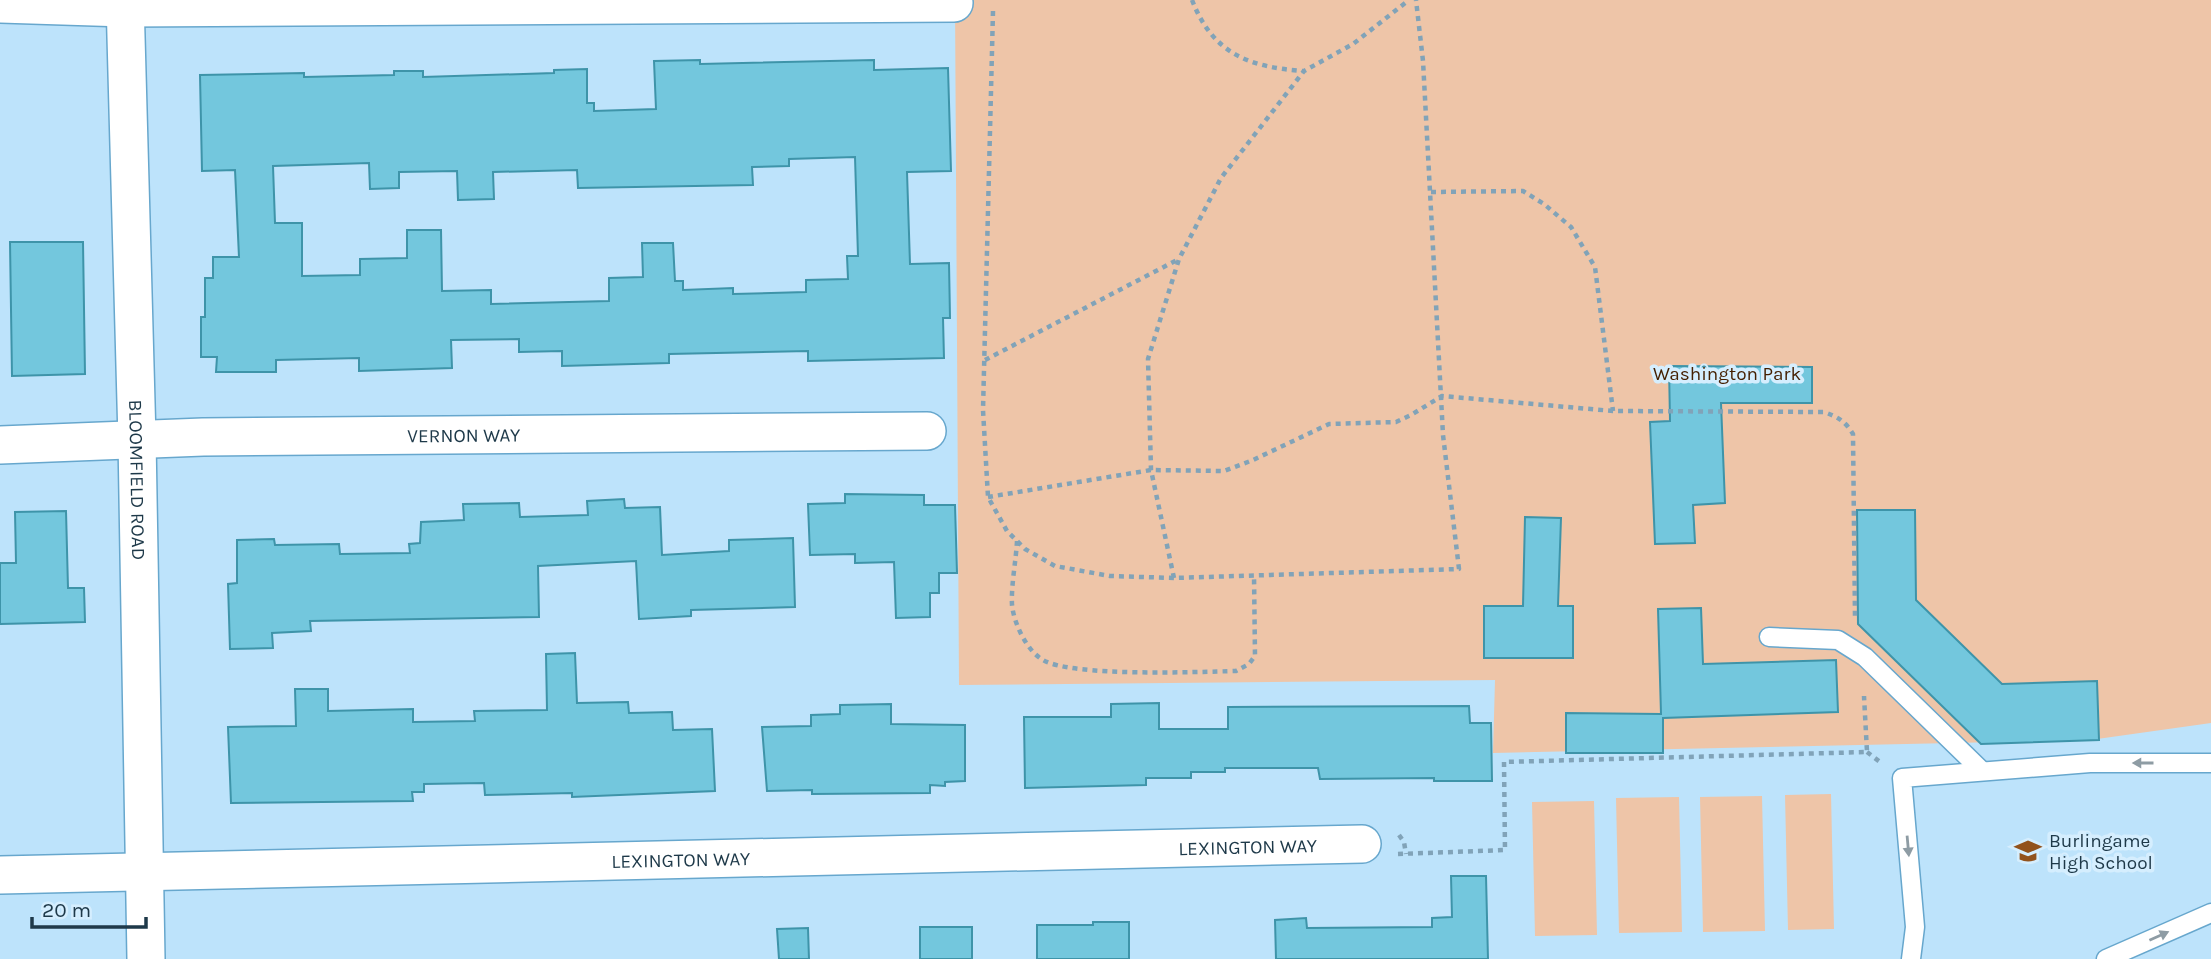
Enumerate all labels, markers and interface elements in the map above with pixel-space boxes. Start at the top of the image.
park label: Washington Park [1653,363,1801,385]
street label: BLOOMFIELD ROAD [124,399,149,560]
street label: VERNON WAY [407,424,521,447]
one-way arrow [2132,757,2154,769]
place label: Burlingame High School [2049,830,2153,874]
street label: LEXINGTON WAY [1178,835,1318,860]
one-way arrow [1903,836,1914,858]
school or university icon: Burlingame High School [2013,836,2043,866]
street label: LEXINGTON WAY [611,848,751,873]
scale bar [32,886,145,930]
text: 20 m [42,898,91,922]
one-way arrow [2148,930,2169,941]

